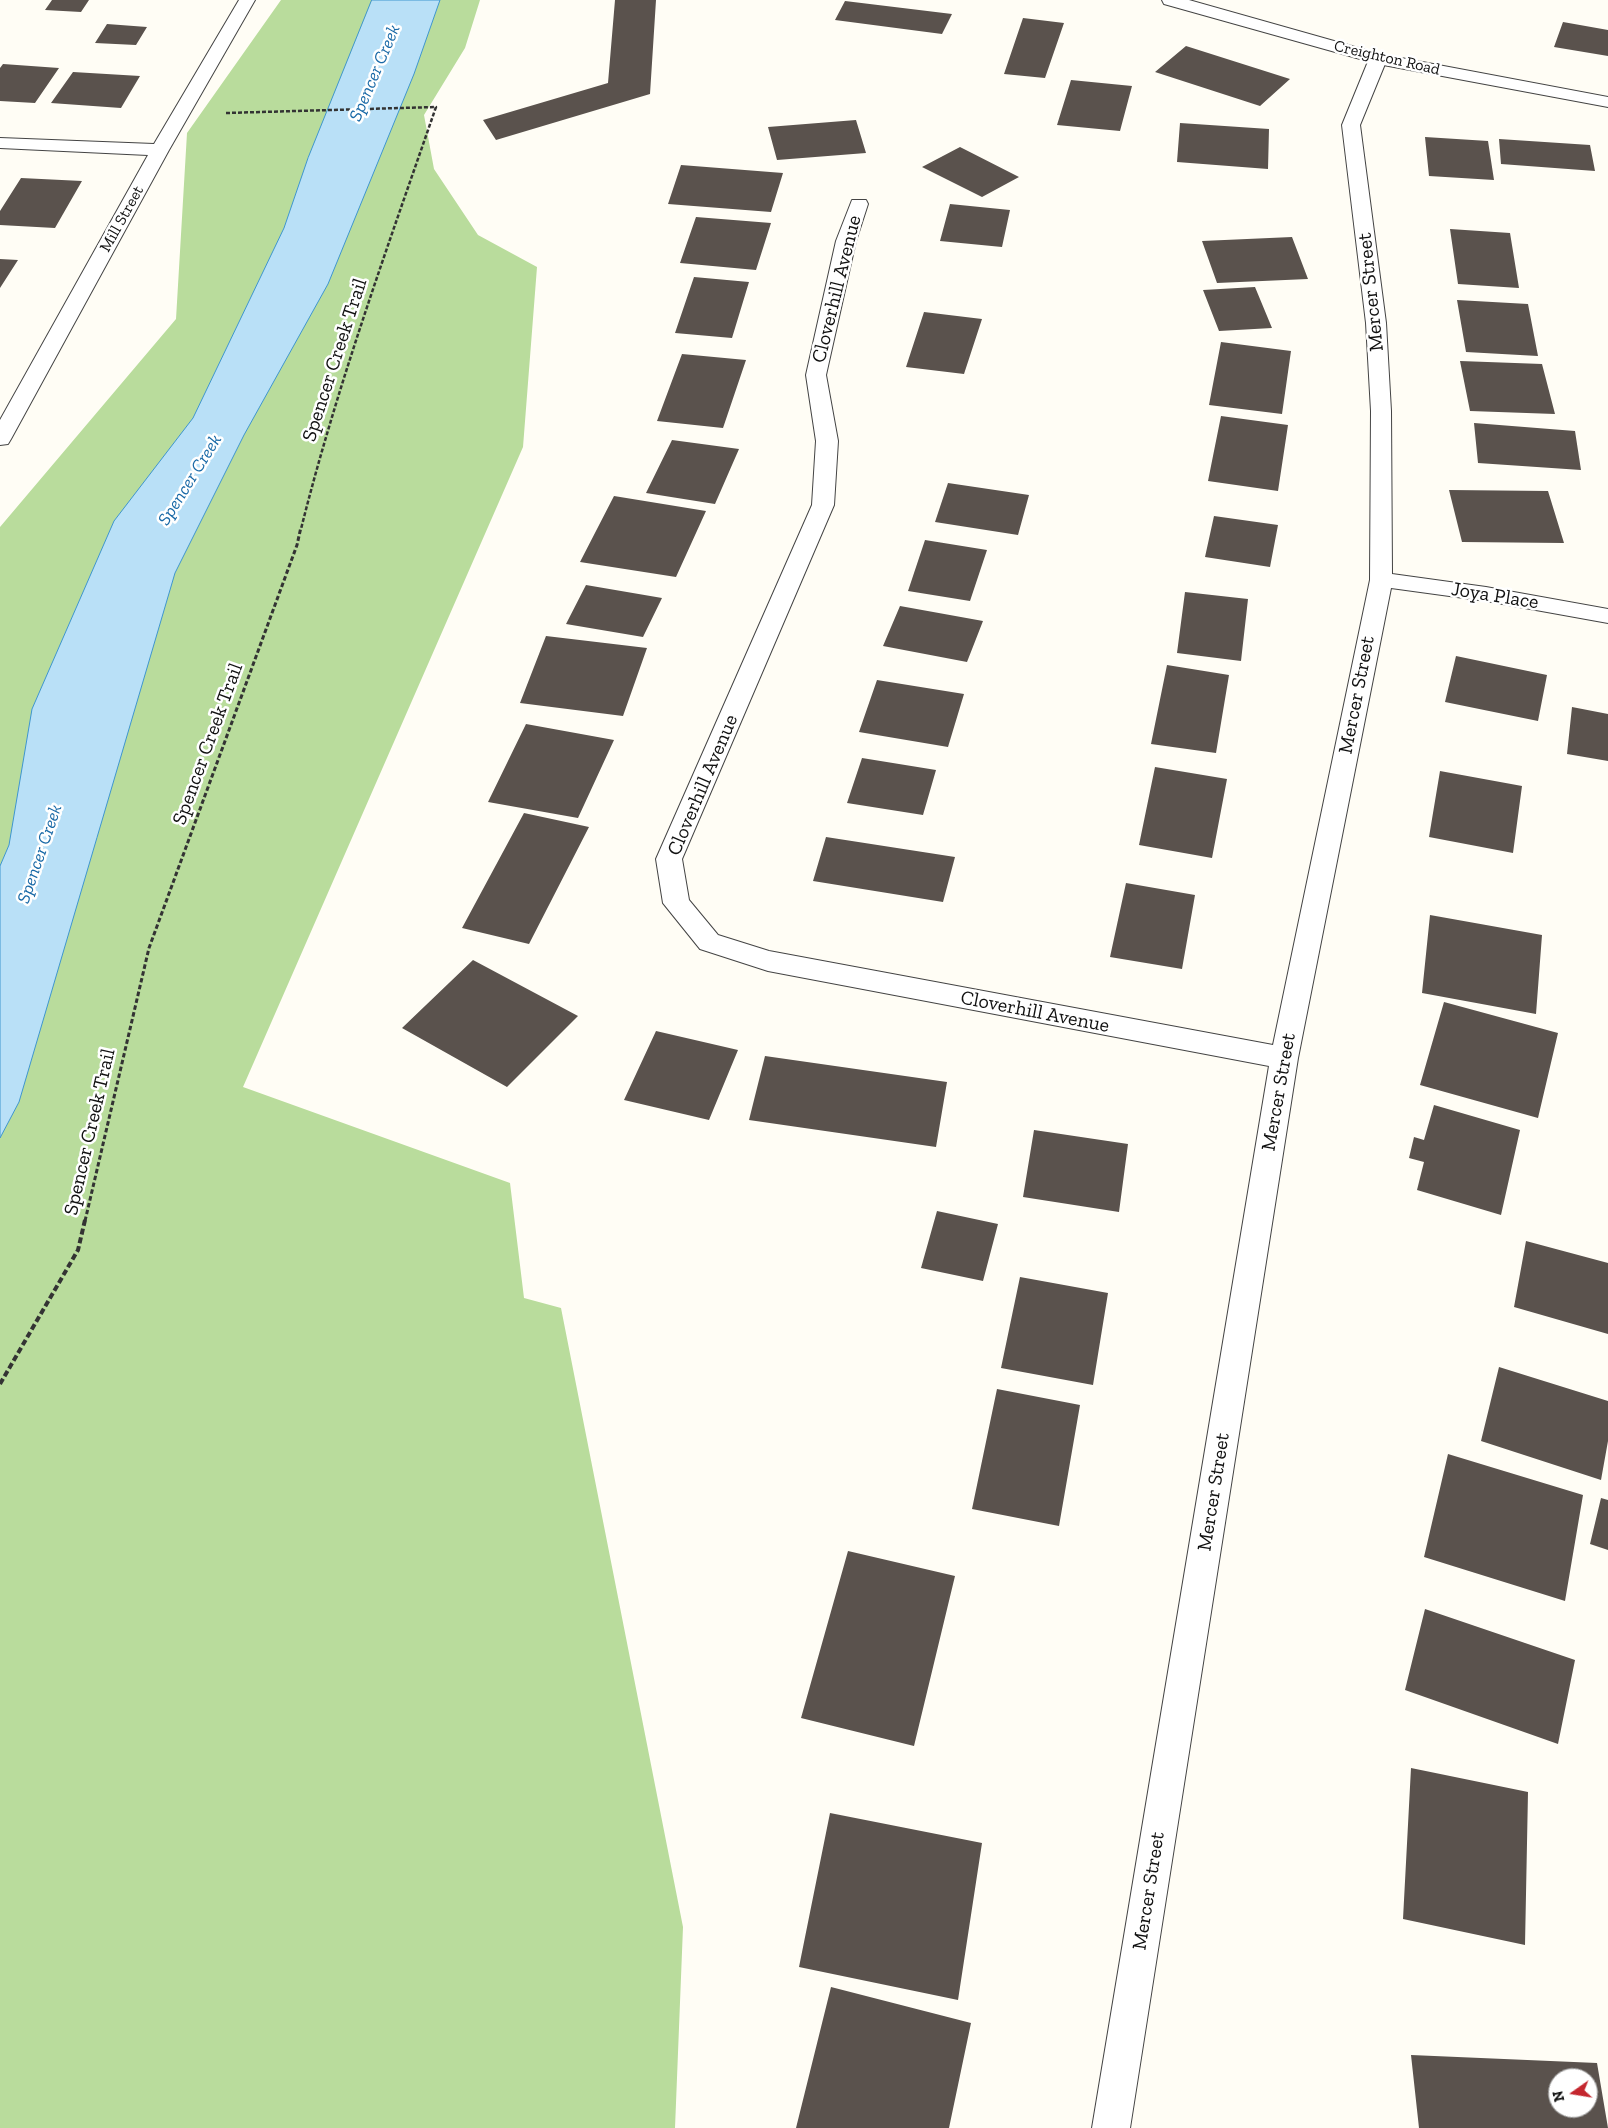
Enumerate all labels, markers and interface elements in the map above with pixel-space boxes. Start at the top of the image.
water label: Spencer Creek [345,21,405,125]
street label: Creighton Road [1332,36,1442,80]
street label: Mill Street [96,182,148,256]
street label: Cloverhill Avenue [807,213,867,365]
street label: Mercer Street [1353,231,1389,353]
street label: Spencer Creek Trail [297,275,373,445]
water label: Spencer Creek [154,431,226,529]
street label: Joya Place [1450,577,1540,615]
street label: Mercer Street [1334,634,1380,756]
street label: Spencer Creek Trail [168,660,248,828]
street label: Cloverhill Avenue [662,711,744,859]
water label: Spencer Creek [13,802,67,906]
street label: Cloverhill Avenue [959,986,1111,1038]
street label: Mercer Street [1257,1031,1301,1153]
street label: Spencer Creek Trail [59,1046,121,1218]
street label: Mercer Street [1193,1431,1235,1553]
street label: Mercer Street [1128,1830,1170,1952]
north arrow [1548,2068,1598,2118]
text: N [1549,2089,1568,2103]

